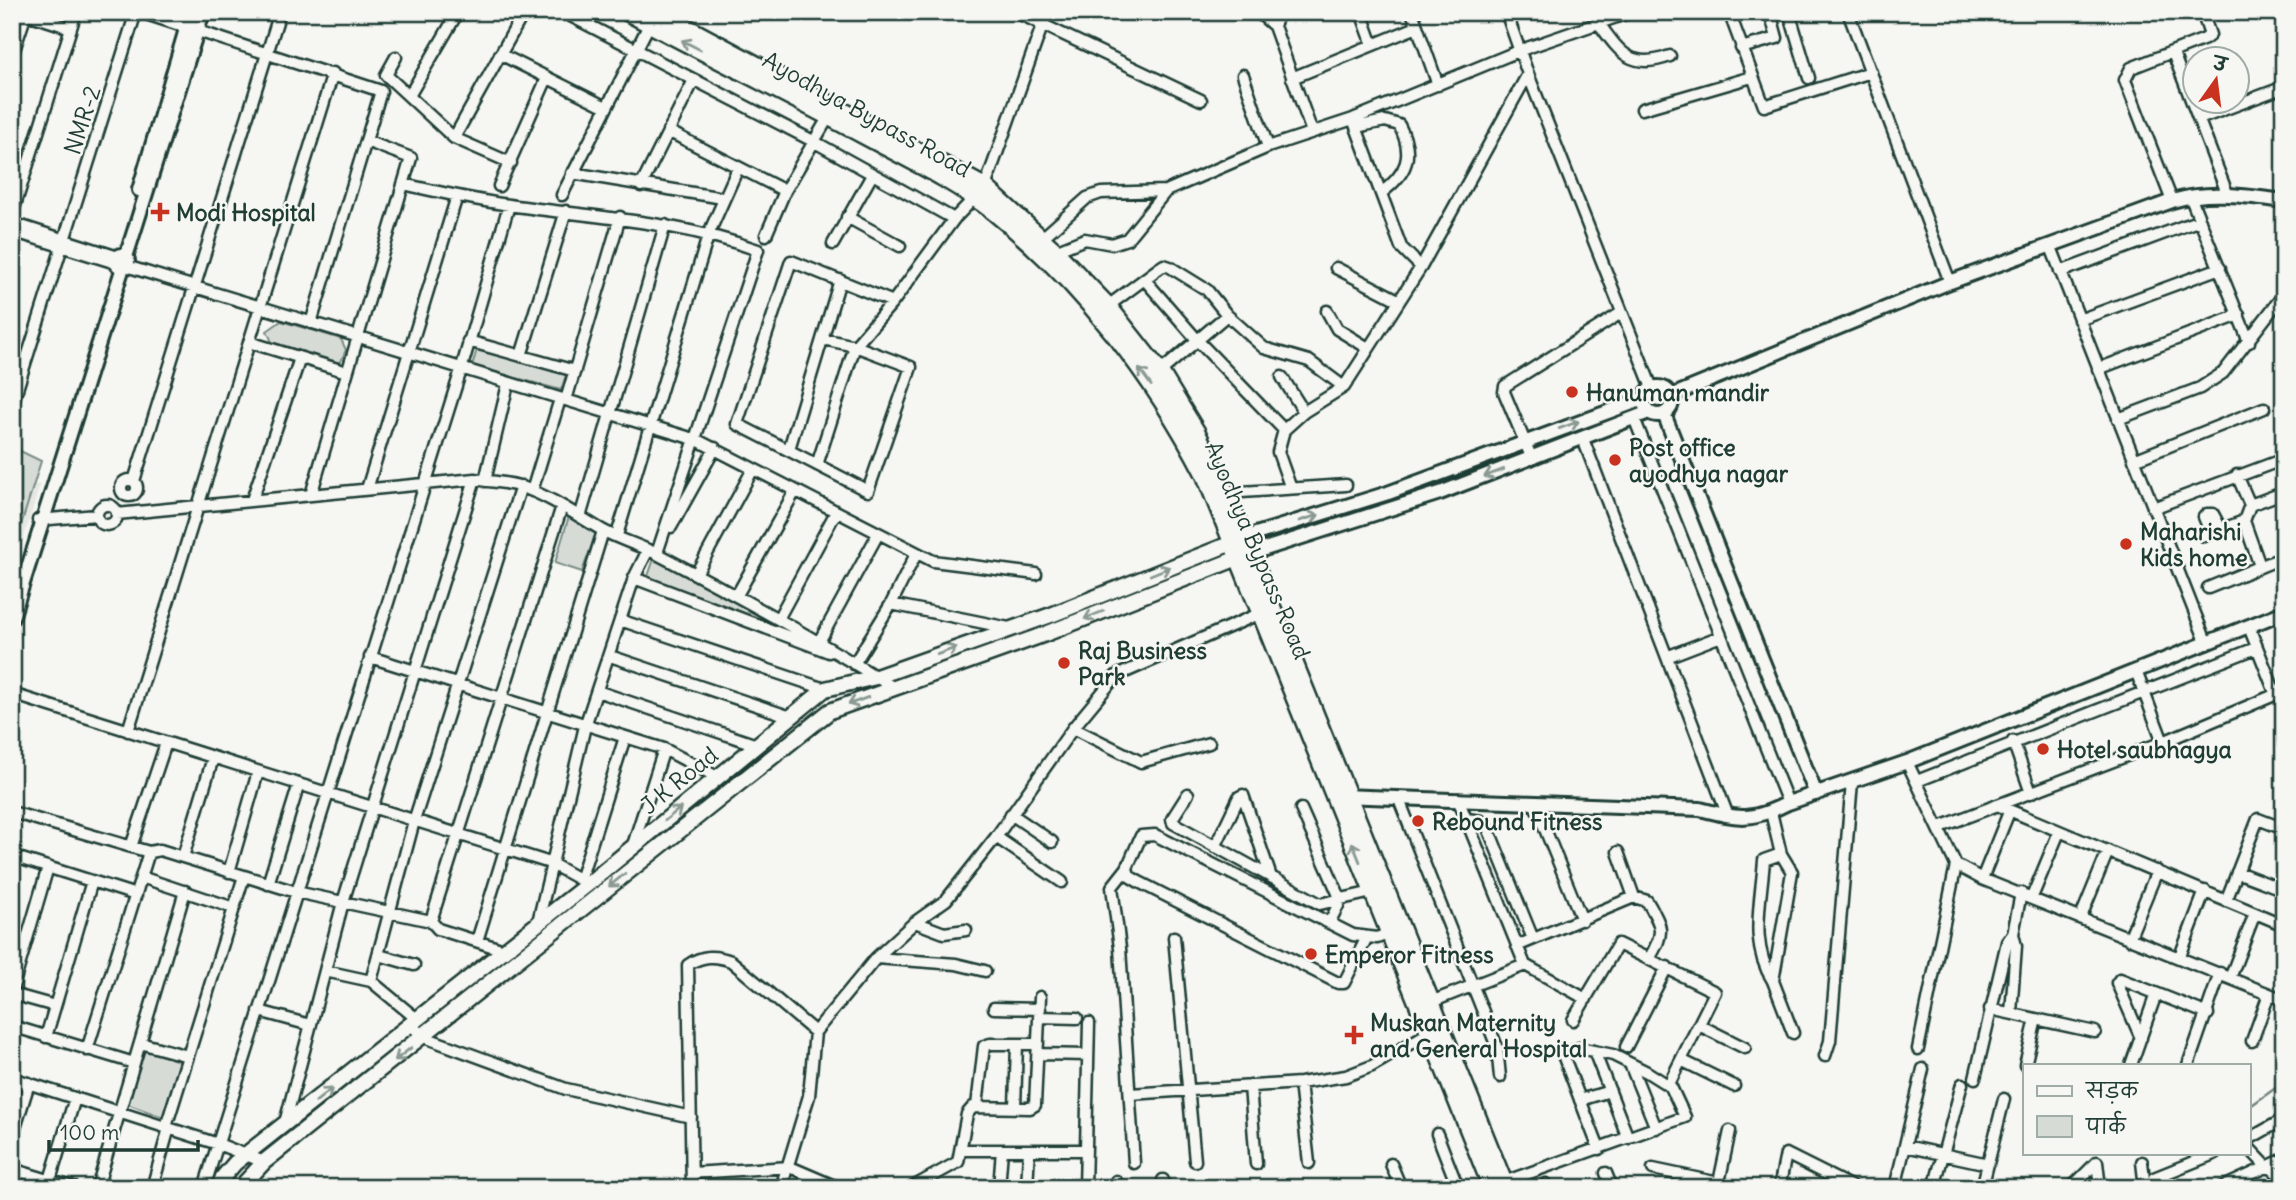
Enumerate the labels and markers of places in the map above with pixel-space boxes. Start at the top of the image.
place label: Modi Hospital [176,198,316,227]
marker: Modi Hospital [150,202,170,222]
place label: Hanuman mandir [1586,378,1770,407]
marker: Hanuman mandir [1564,384,1580,400]
place label: Post office ayodhya nagar [1629,433,1789,488]
marker: Post office ayodhya nagar [1607,452,1623,468]
place label: Maharishi Kids home [2140,517,2248,572]
marker: Maharishi Kids home [2118,536,2134,552]
place label: Raj Business Park [1078,636,1207,691]
marker: Raj Business Park [1056,655,1072,671]
place label: Hotel saubhagya [2057,735,2232,764]
marker: Hotel saubhagya [2035,741,2051,757]
place label: Rebound Fitness [1432,807,1602,836]
marker: Rebound Fitness [1410,813,1426,829]
place label: Emperor Fitness [1325,940,1494,969]
marker: Emperor Fitness [1303,946,1319,962]
place label: Muskan Maternity and General Hospital [1370,1008,1587,1063]
marker: Muskan Maternity and General Hospital [1344,1025,1364,1045]

